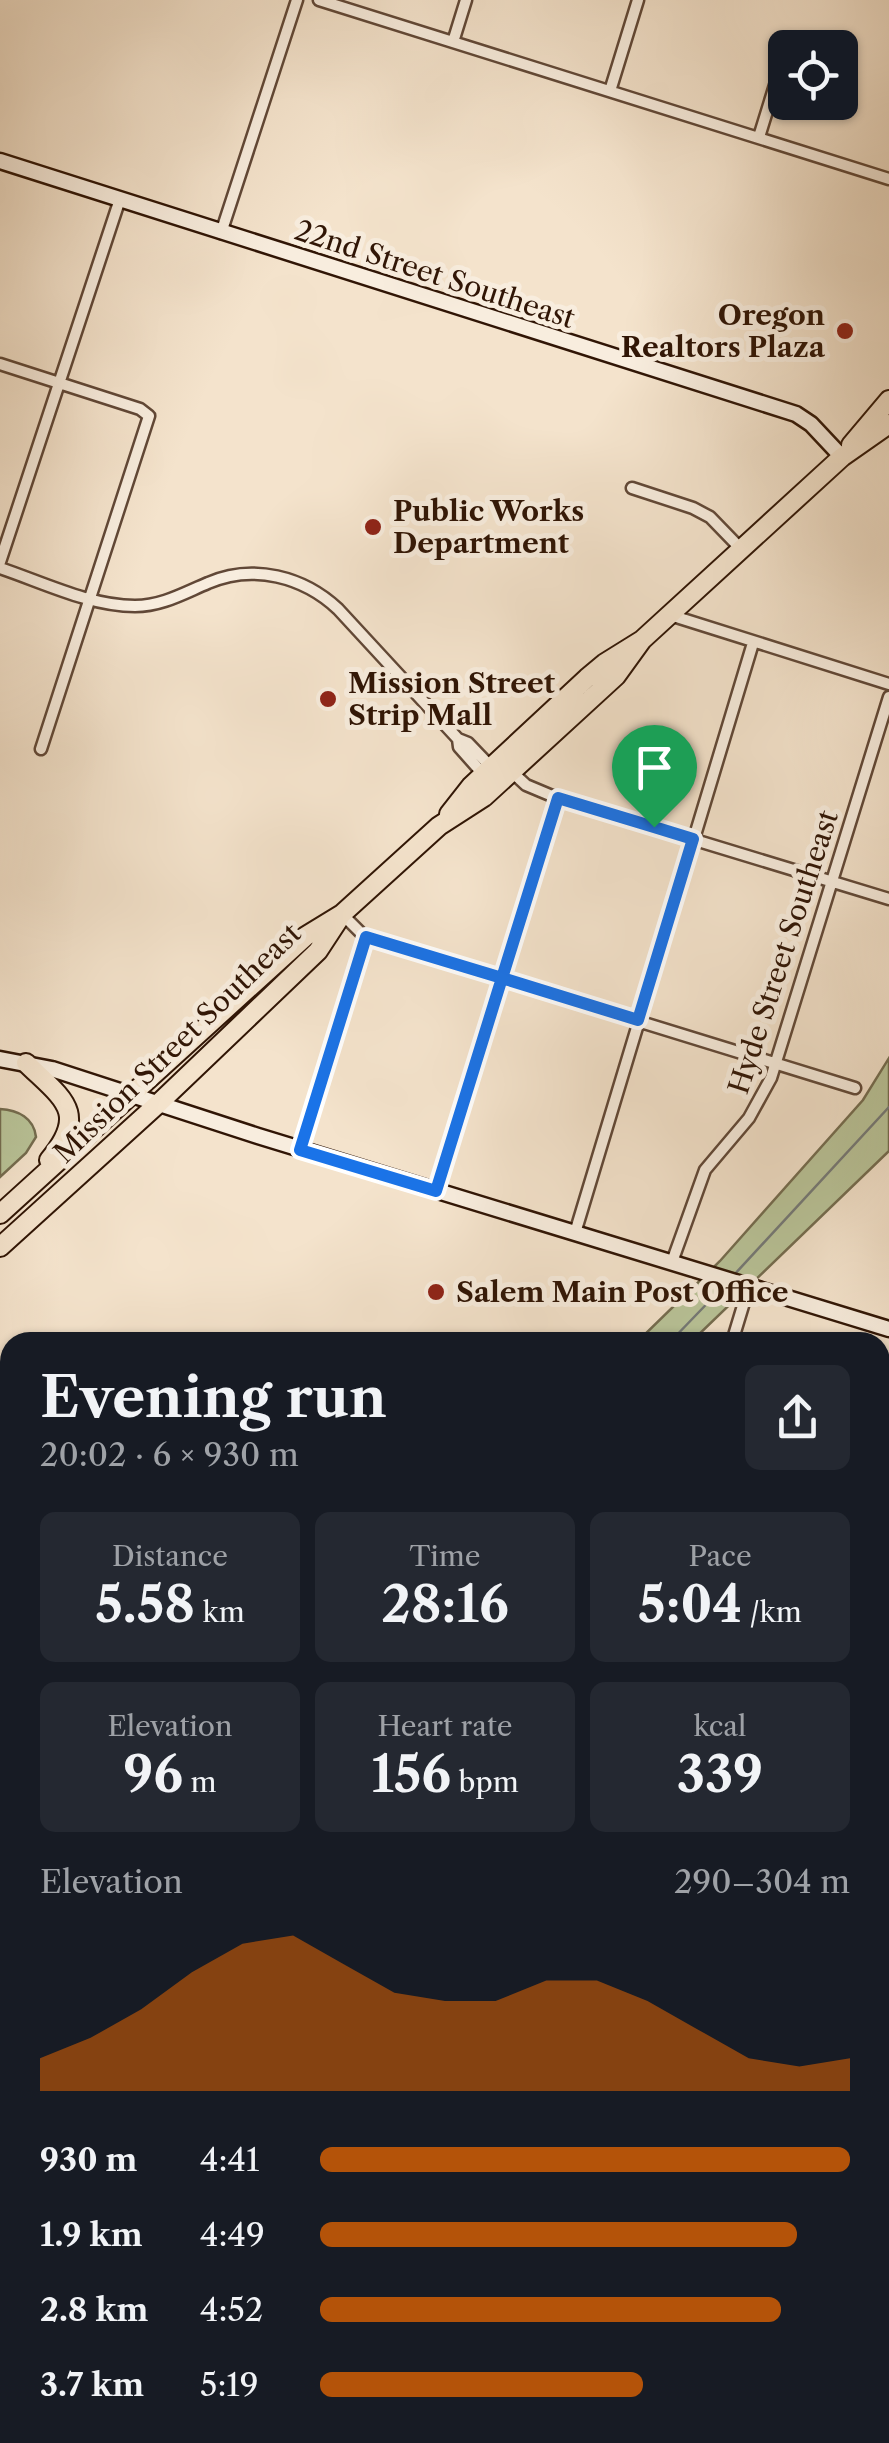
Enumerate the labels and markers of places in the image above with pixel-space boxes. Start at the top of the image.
place label: Oregon Realtors Plaza [621,298,826,364]
marker: Oregon Realtors Plaza [834,320,856,342]
place label: Public Works Department [393,494,584,560]
marker: Public Works Department [362,516,384,538]
place label: Mission Street Strip Mall [348,666,556,732]
marker: Mission Street Strip Mall [317,688,339,710]
pin [612,725,697,828]
place label: Salem Main Post Office [456,1275,788,1309]
marker: Salem Main Post Office [425,1281,447,1303]

